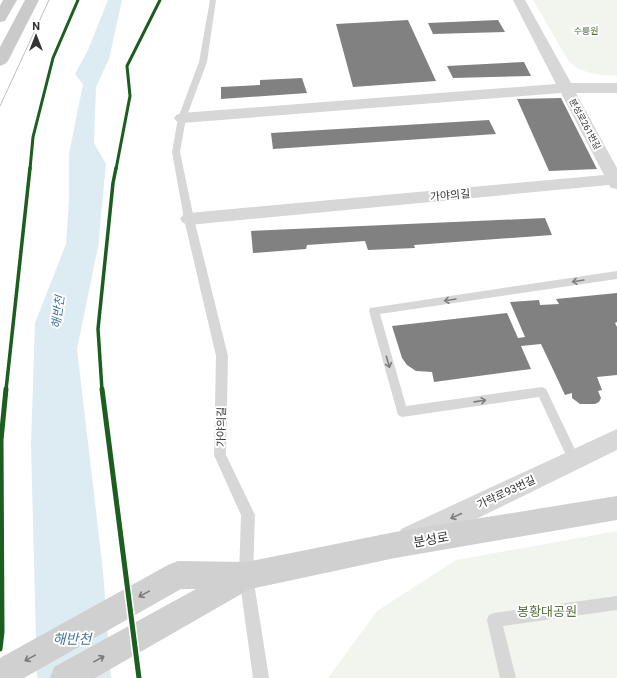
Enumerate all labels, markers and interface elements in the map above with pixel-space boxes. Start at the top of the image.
north arrow [16,16,56,56]
text: N [32,20,40,33]
park label: 수릉원 [574,26,598,36]
street label: 분성로261번길 [567,97,603,151]
street label: 가야의길 [429,187,471,204]
one-way arrow [572,277,585,285]
water label: 해반천 [49,293,67,329]
one-way arrow [444,296,457,304]
one-way arrow [385,356,392,369]
one-way arrow [473,397,486,405]
street label: 가야의길 [215,407,228,447]
street label: 가락로93번길 [475,473,537,512]
one-way arrow [450,513,462,520]
street label: 분성로 [412,529,450,550]
one-way arrow [138,591,150,599]
park label: 봉황대공원 [517,604,577,619]
water label: 해반천 [53,631,92,647]
one-way arrow [24,654,36,662]
one-way arrow [93,654,105,662]

